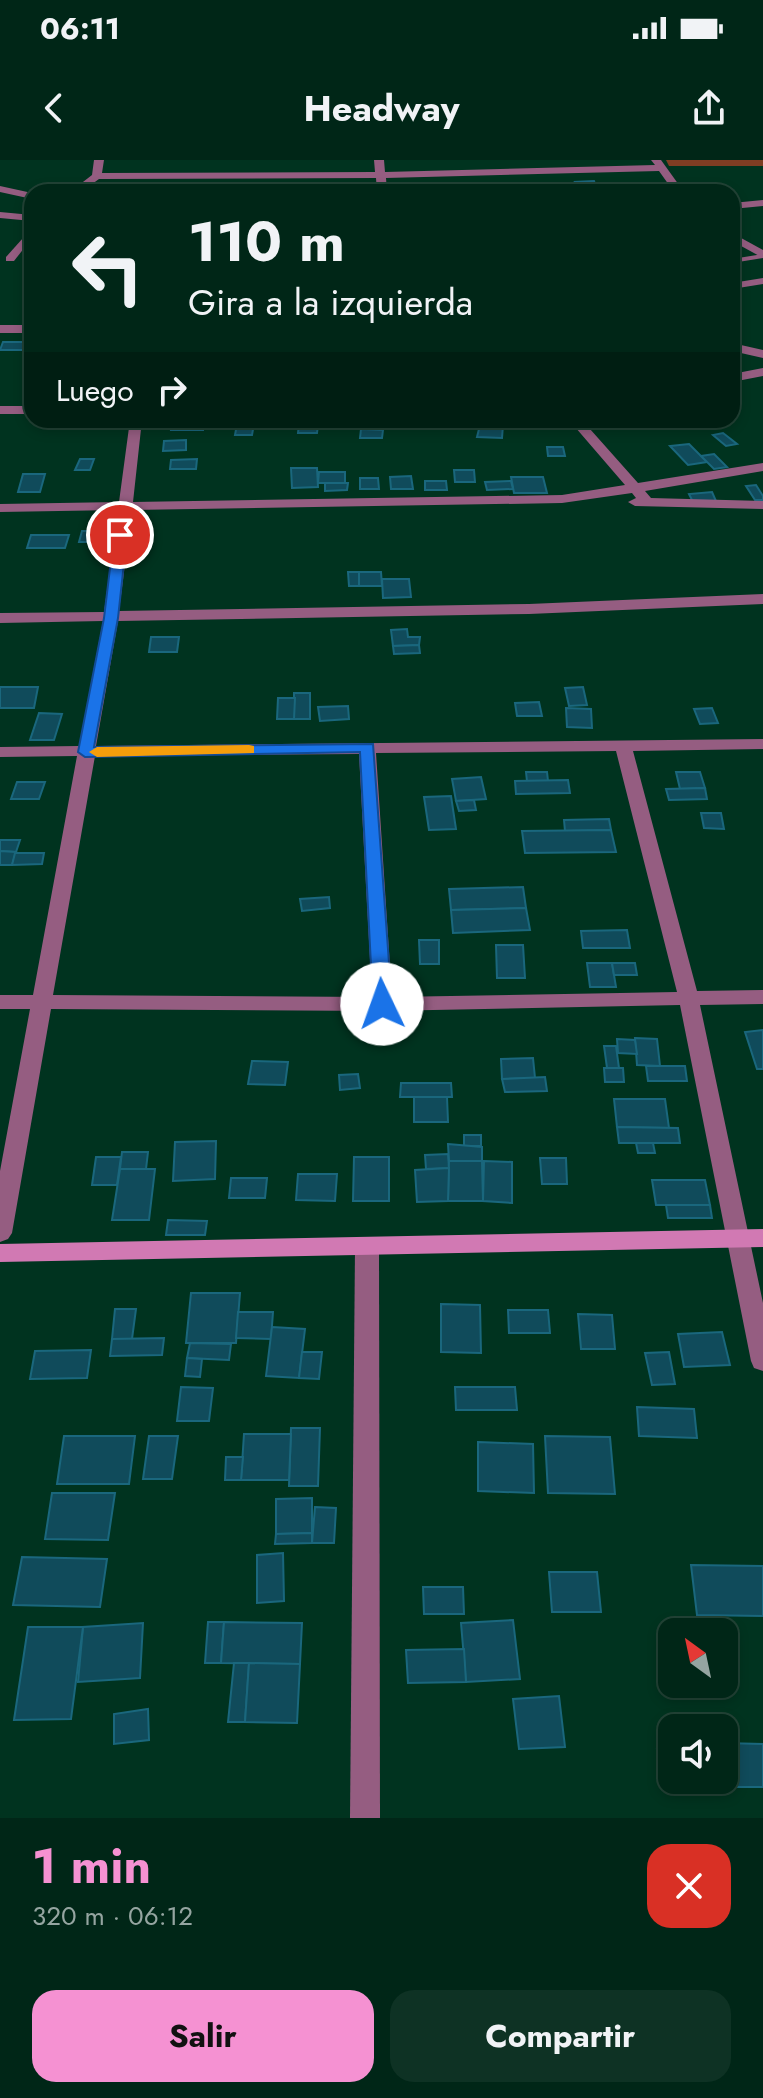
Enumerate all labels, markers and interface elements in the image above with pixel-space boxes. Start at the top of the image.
text: 06:11 [40,7,120,50]
text: Headway [304,82,459,134]
icon: back [32,86,76,130]
icon: share [687,86,731,130]
text: 110 m [188,201,345,282]
icon: left [56,216,160,320]
text: Gira a la izquierda [188,276,473,328]
icon: right [150,368,194,412]
text: Luego [56,369,134,412]
pin [86,501,154,569]
icon: arrive [98,513,142,557]
position arrow [340,962,424,1046]
north arrow [658,1618,738,1698]
map controls [658,1618,738,1794]
button: sound [658,1714,738,1794]
text: 1 min [32,1832,151,1901]
button: close [647,1844,731,1928]
text: 320 m · 06:12 [32,1897,193,1935]
button: Salir [32,1990,374,2082]
button: Compartir [390,1990,731,2082]

